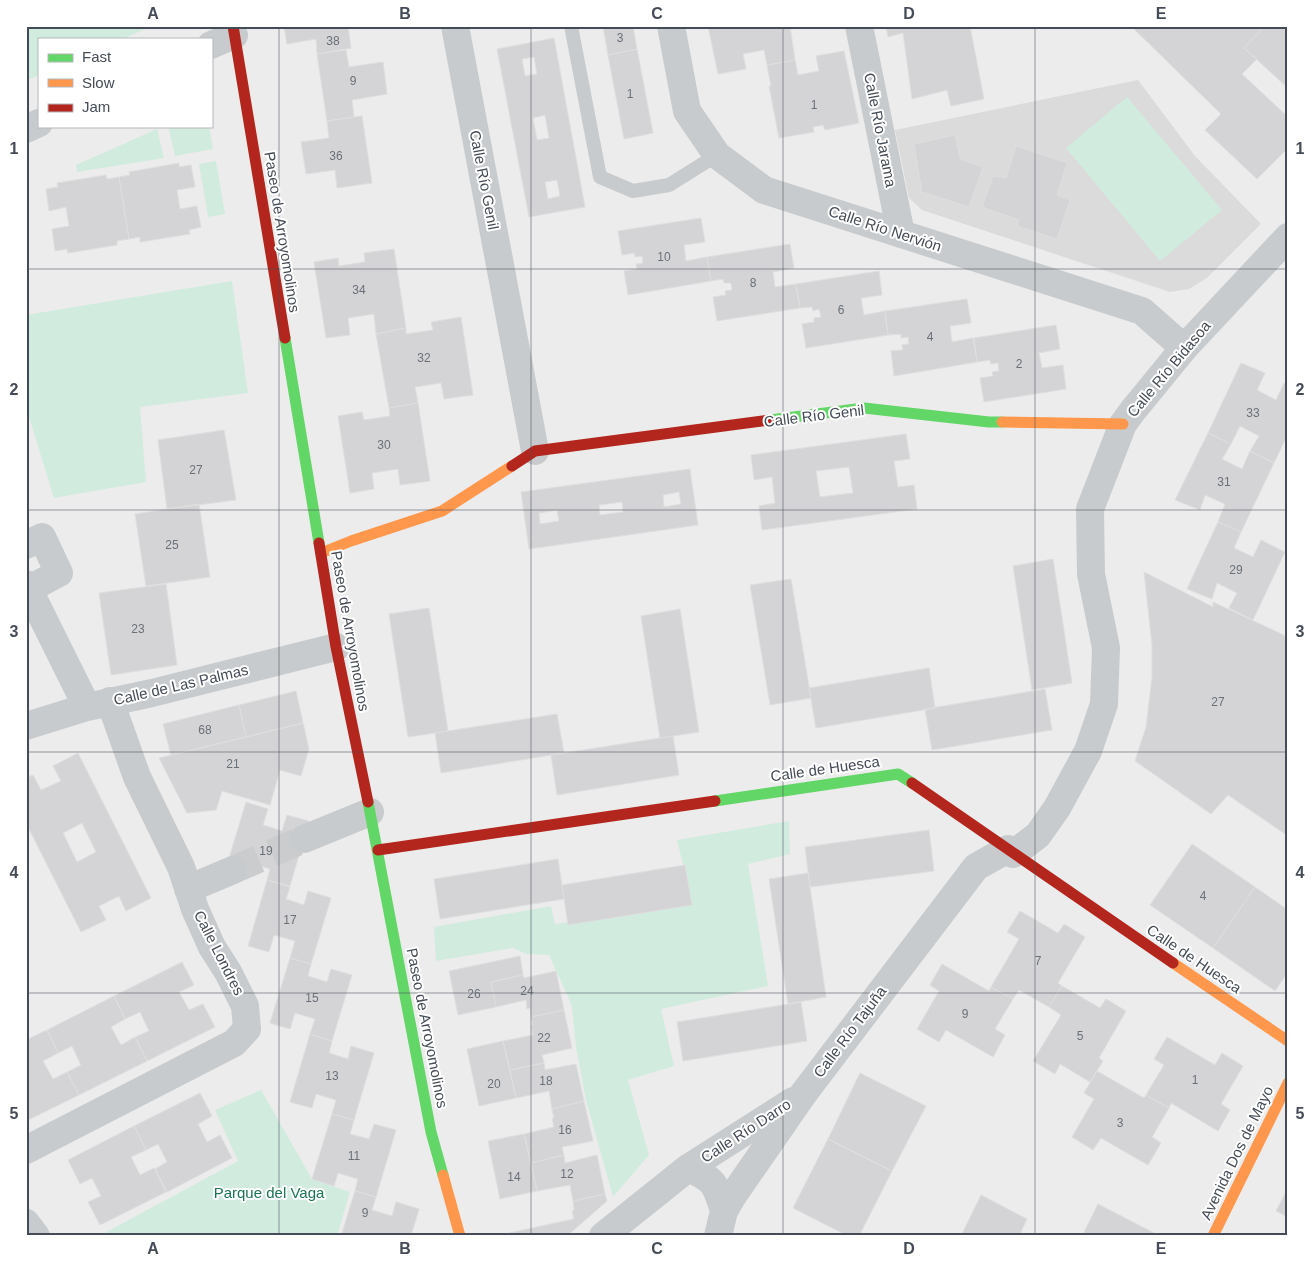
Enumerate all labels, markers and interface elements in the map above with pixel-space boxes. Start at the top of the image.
text: A [147,5,159,22]
text: B [399,5,411,22]
text: C [651,5,663,22]
text: D [903,5,915,22]
text: E [1156,5,1167,22]
house number: 3 [617,31,624,45]
house number: 38 [326,34,340,48]
legend [38,38,212,128]
text: Fast [82,48,112,65]
street label: Calle Río Jarama [861,71,900,189]
text: Slow [82,74,115,91]
house number: 9 [350,74,357,88]
house number: 1 [627,87,634,101]
text: Jam [82,98,110,115]
house number: 1 [811,98,818,112]
street label: Calle Río Genil [467,129,502,231]
text: 1 [10,140,19,157]
text: 1 [1296,140,1305,157]
house number: 36 [329,149,343,163]
street label: Paseo de Arroyomolinos [261,150,304,314]
street label: Calle Río Nervión [827,202,944,255]
house number: 10 [657,250,671,264]
house number: 8 [750,276,757,290]
house number: 34 [352,283,366,297]
house number: 6 [838,303,845,317]
street label: Calle Río Bidasoa [1124,317,1214,420]
house number: 4 [927,330,934,344]
house number: 32 [417,351,431,365]
house number: 2 [1016,357,1023,371]
text: 2 [10,381,19,398]
text: 2 [1296,381,1305,398]
street label: Calle Río Genil [763,401,865,430]
house number: 33 [1246,406,1260,420]
house number: 30 [377,438,391,452]
house number: 27 [189,463,203,477]
house number: 31 [1217,475,1231,489]
house number: 25 [165,538,179,552]
street label: Paseo de Arroyomolinos [328,549,373,712]
house number: 29 [1229,563,1243,577]
house number: 23 [131,622,145,636]
text: 3 [10,623,19,640]
text: 3 [1296,623,1305,640]
street label: Calle de Las Palmas [112,661,250,708]
house number: 27 [1211,695,1225,709]
house number: 68 [198,723,212,737]
street label: Calle de Huesca [769,752,881,785]
house number: 21 [226,757,240,771]
house number: 19 [259,844,273,858]
text: 4 [10,864,19,881]
text: 4 [1296,864,1305,881]
house number: 4 [1200,889,1207,903]
street label: Calle Londres [191,908,248,998]
house number: 17 [283,913,297,927]
street label: Calle de Huesca [1144,921,1245,997]
street label: Paseo de Arroyomolinos [404,946,451,1109]
house number: 7 [1035,954,1042,968]
street label: Calle Río Tajuña [810,982,890,1081]
house number: 24 [520,984,534,998]
house number: 26 [467,987,481,1001]
house number: 15 [305,991,319,1005]
house number: 9 [962,1007,969,1021]
house number: 5 [1077,1029,1084,1043]
house number: 22 [537,1031,551,1045]
house number: 13 [325,1069,339,1083]
house number: 1 [1192,1073,1199,1087]
house number: 18 [539,1074,553,1088]
house number: 20 [487,1077,501,1091]
street label: Avenida Dos de Mayo [1197,1083,1276,1222]
street label: Calle Río Darro [698,1095,794,1166]
text: 5 [10,1105,19,1122]
text: 5 [1296,1105,1305,1122]
house number: 3 [1117,1116,1124,1130]
house number: 16 [558,1123,572,1137]
house number: 11 [348,1149,361,1163]
house number: 12 [560,1167,574,1181]
house number: 14 [507,1170,521,1184]
park label: Parque del Vaga [214,1184,325,1201]
house number: 9 [362,1206,369,1220]
text: A [147,1240,159,1257]
text: B [399,1240,411,1257]
text: C [651,1240,663,1257]
text: D [903,1240,915,1257]
text: E [1156,1240,1167,1257]

